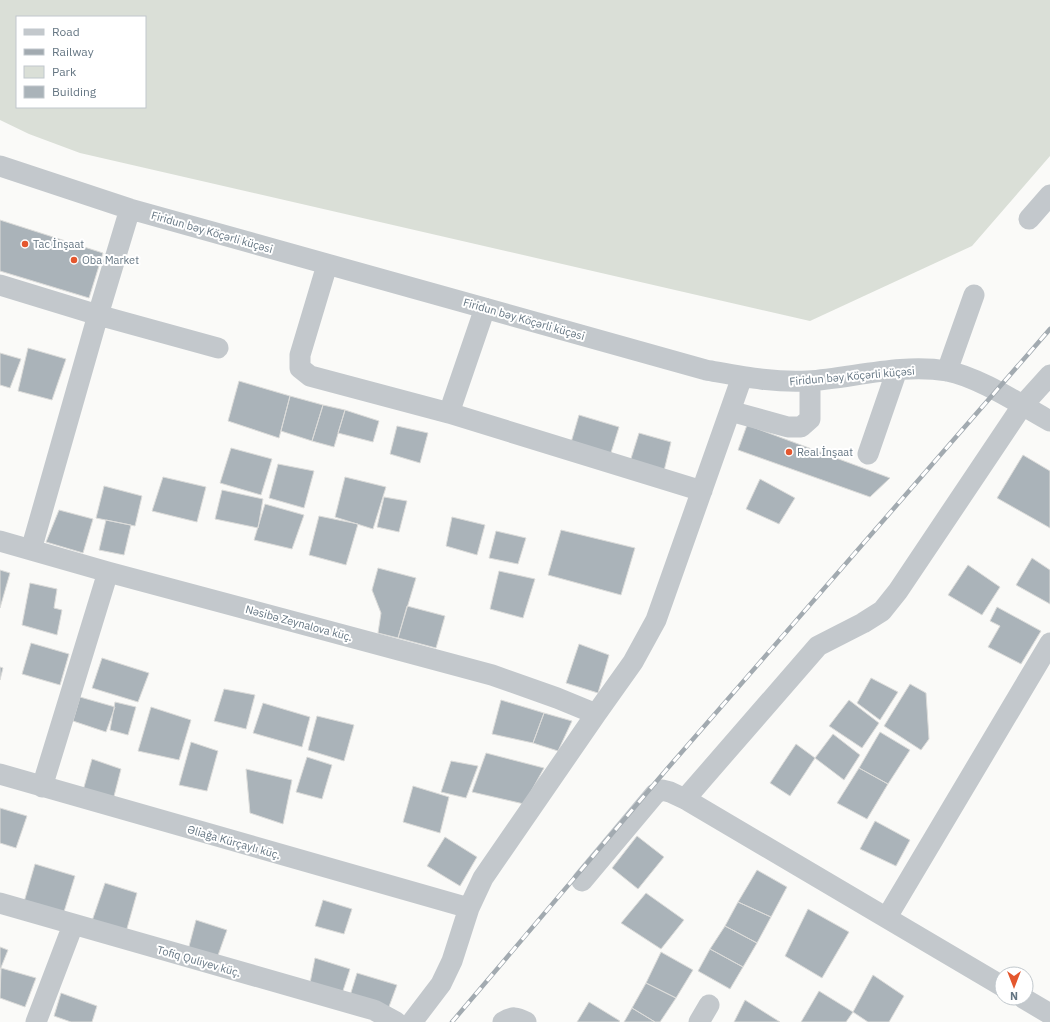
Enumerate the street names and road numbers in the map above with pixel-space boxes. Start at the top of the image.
street label: Firidun bəy Köçərli küçəsi [150,208,274,256]
street label: Firidun bəy Köçərli küçəsi [462,295,586,343]
street label: Firidun bəy Köçərli küçəsi [789,364,915,388]
street label: Nəsibə Zeynalova küç. [244,602,354,644]
street label: Əliağa Kürçaylı küç. [186,822,282,862]
street label: Tofiq Quliyev küç. [155,942,243,980]

